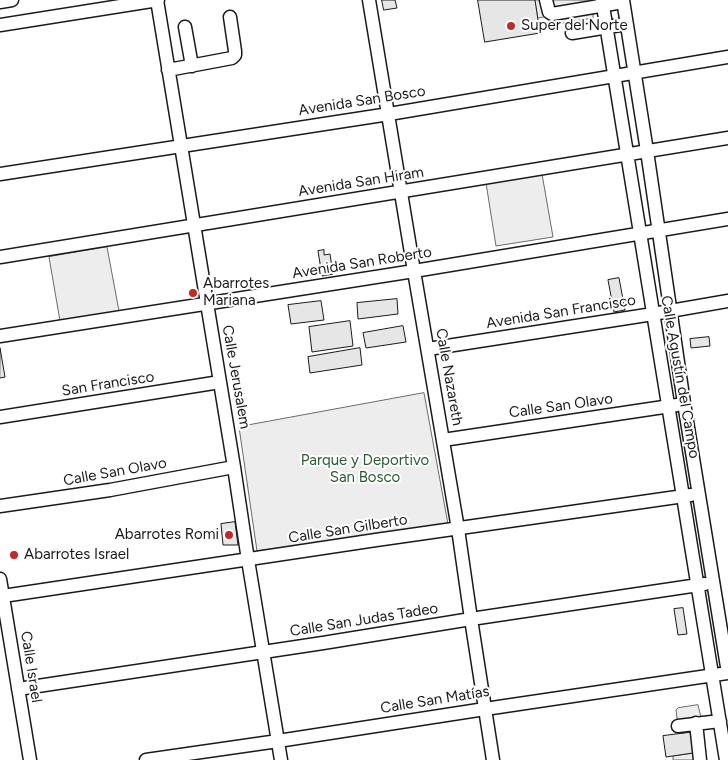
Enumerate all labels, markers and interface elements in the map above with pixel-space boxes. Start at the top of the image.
place label: Super del Norte [521,17,628,35]
marker: Super del Norte [505,20,517,32]
street label: Avenida San Bosco [297,82,427,120]
street label: Avenida San Hiram [297,163,425,201]
street label: Avenida San Roberto [291,243,433,283]
place label: Abarrotes Mariana [203,275,269,310]
marker: Abarrotes Mariana [187,287,199,299]
street label: Avenida San Francisco [485,291,637,333]
street label: Calle Agustín del Campo [657,294,703,460]
street label: Calle Jerusalem [218,324,254,430]
street label: Calle Nazareth [432,327,466,427]
street label: San Francisco [60,368,156,400]
street label: Calle San Olavo [508,390,614,422]
park label: Parque y Deportivo San Bosco [301,452,429,487]
street label: Calle San Olavo [62,454,168,490]
street label: Calle San Gilberto [287,511,409,547]
place label: Abarrotes Romi [115,526,219,544]
marker: Abarrotes Romi [223,529,235,541]
place label: Abarrotes Israel [24,546,129,564]
marker: Abarrotes Israel [8,549,20,561]
street label: Calle San Judas Tadeo [289,599,439,641]
street label: Calle Israel [16,630,46,704]
street label: Calle San Matías [379,683,491,717]

